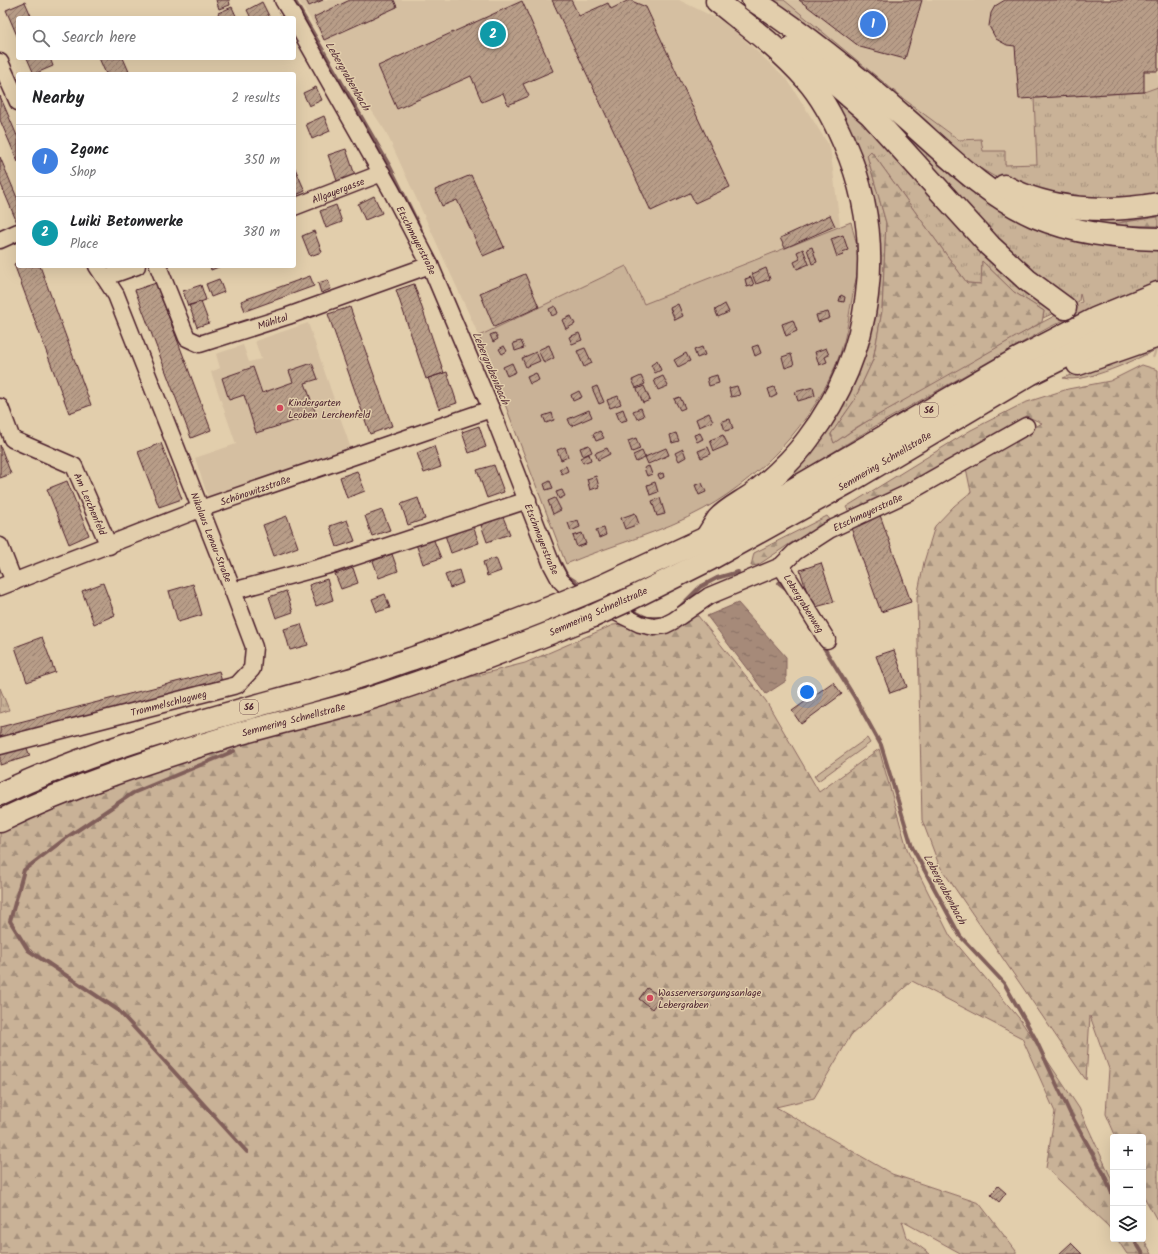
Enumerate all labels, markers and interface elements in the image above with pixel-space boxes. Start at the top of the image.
pin: 1 [860,9,886,39]
search box [16,16,296,60]
pin: 2 [480,19,506,49]
text: Search here [62,26,136,50]
icon: search [30,27,52,49]
water label: Lebergrabenbach [320,38,375,116]
text: Nearby [32,85,84,112]
text: 2 results [232,88,280,109]
text: Zgonc [70,138,109,162]
text: 1 [43,150,47,171]
text: 350 m [244,150,280,171]
text: Shop [70,162,96,183]
street label: Allgayergasse [309,173,367,208]
street label: Etschmayerstraße [392,203,440,278]
text: Luiki Betonwerke [70,210,183,234]
text: 2 [41,222,49,243]
text: 380 m [243,222,280,243]
text: Place [70,234,98,255]
street label: Mühltal [255,309,291,334]
water label: Lebergrabenbach [467,329,514,409]
place label: Kindergarten Leoben Lerchenfeld [288,395,371,423]
marker: Kindergarten Leoben Lerchenfeld [275,403,285,413]
road number: S6 [920,403,938,417]
street label: Semmering Schnellstraße [835,427,935,496]
street label: Am Lerchenfeld [69,470,111,539]
street label: Schönowitzstraße [218,471,293,510]
street label: Etschmayerstraße [830,489,906,536]
street label: Nikolaus Lenau-Straße [186,490,236,585]
street label: Etschmayerstraße [520,501,563,578]
street label: Lebergrabenweg [779,571,828,637]
street label: Semmering Schnellstraße [547,583,651,641]
your location [797,682,817,702]
street label: Trommelschlagweg [129,686,209,721]
street label: Semmering Schnellstraße [240,699,348,742]
road number: S6 [240,700,258,714]
water label: Lebergrabenbach [918,851,971,929]
place label: Wasserversorgungsanlage Lebergraben [658,985,762,1013]
marker: Wasserversorgungsanlage Lebergraben [645,993,655,1003]
map controls [1110,1134,1146,1242]
button: + [1110,1134,1146,1170]
button: − [1110,1170,1146,1206]
button: layers [1110,1206,1146,1242]

